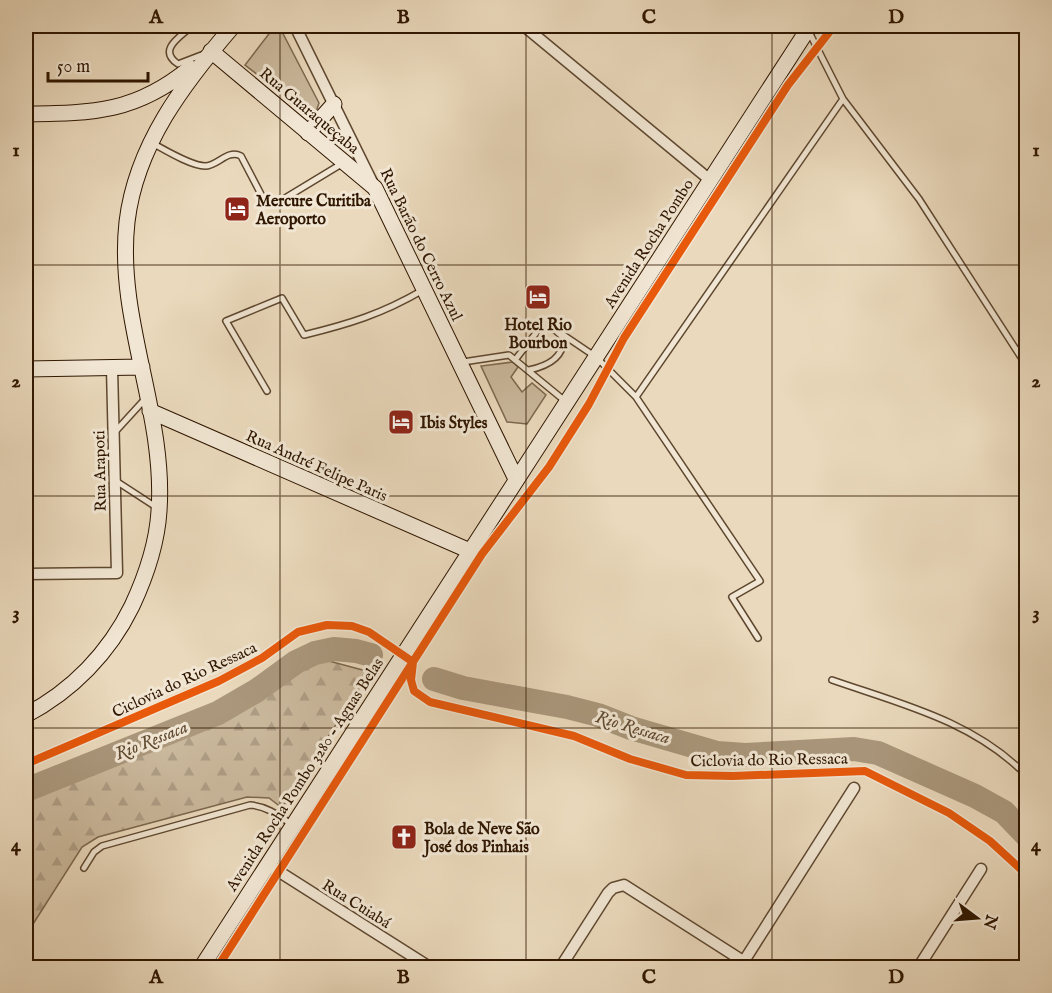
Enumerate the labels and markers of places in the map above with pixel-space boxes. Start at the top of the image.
place label: Mercure Curitiba Aeroporto [255,192,372,230]
hotel icon: Mercure Curitiba Aeroporto [222,194,252,224]
hotel icon: Hotel Rio Bourbon [523,282,553,312]
place label: Hotel Rio Bourbon [504,316,572,354]
hotel icon: Ibis Styles [386,407,416,437]
place label: Ibis Styles [420,414,488,434]
place label: Bola de Neve São José dos Pinhais [422,820,540,858]
church icon: Bola de Neve São José dos Pinhais [389,822,419,852]

